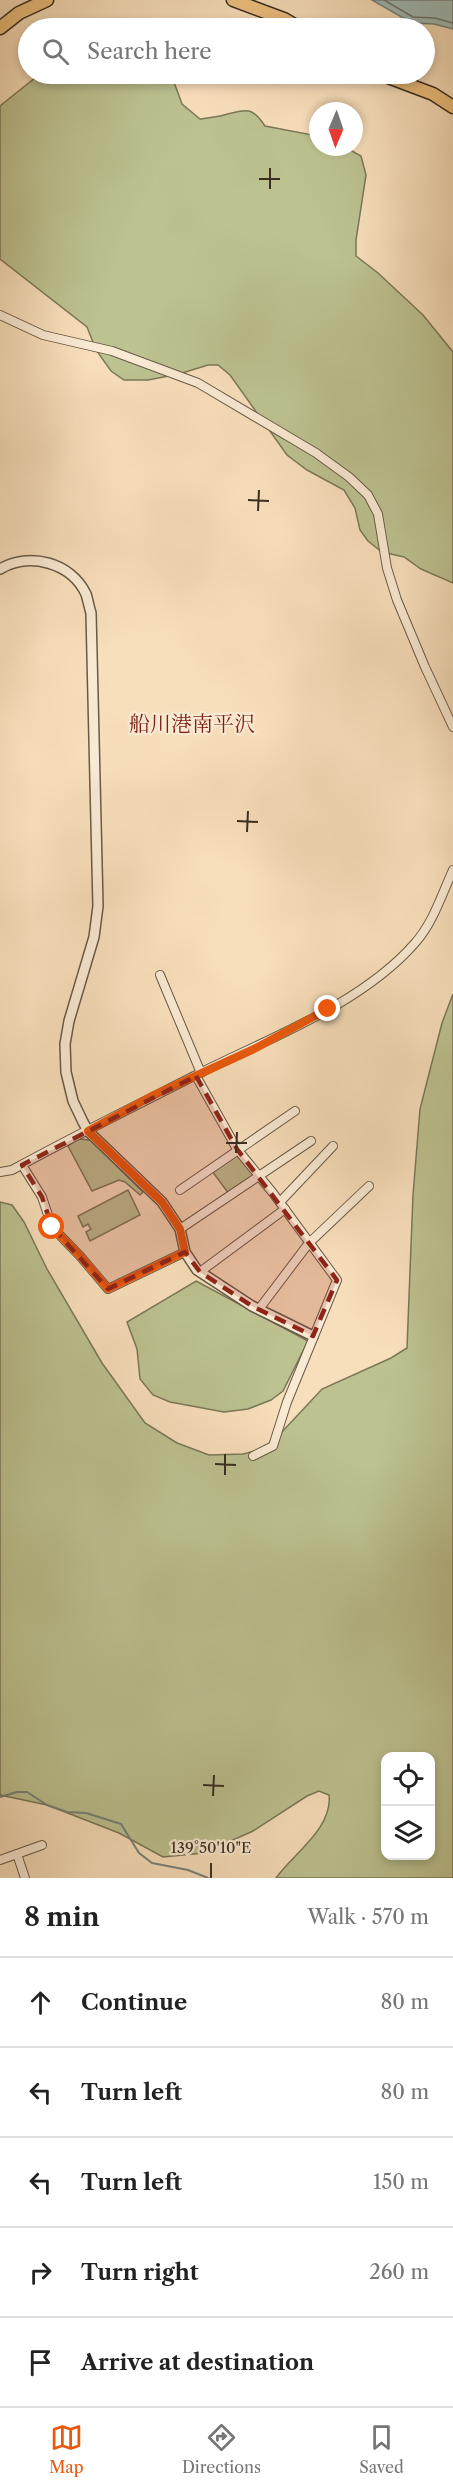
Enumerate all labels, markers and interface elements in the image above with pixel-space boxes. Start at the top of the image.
search box [18,18,435,84]
icon: search [39,35,72,68]
text: Search here [87,38,212,65]
north arrow [309,102,363,156]
district label: 船川港南平沢 [129,711,255,736]
route end [314,995,340,1021]
route start [38,1213,64,1239]
map controls [381,1752,435,1860]
button: locate [381,1752,435,1806]
button: layers [381,1806,435,1860]
text: 139°50'10"E [171,1838,251,1857]
text: 8 min [24,1901,100,1933]
text: Walk · 570 m [308,1905,429,1929]
icon: ahead [24,1986,57,2019]
text: Continue [81,1989,187,2016]
text: 80 m [381,1990,429,2014]
icon: left [24,2076,57,2109]
text: Turn left [81,2079,182,2106]
text: 80 m [381,2080,429,2104]
icon: left [24,2166,57,2199]
text: Turn left [81,2169,182,2196]
text: 150 m [373,2170,429,2194]
icon: right [24,2256,57,2289]
text: Turn right [81,2259,199,2286]
text: 260 m [369,2260,429,2284]
icon: arrive [24,2346,57,2379]
text: Arrive at destination [81,2349,314,2376]
tab: Map [49,2421,84,2477]
tab: Directions [182,2421,261,2477]
tab: Saved [359,2421,404,2477]

